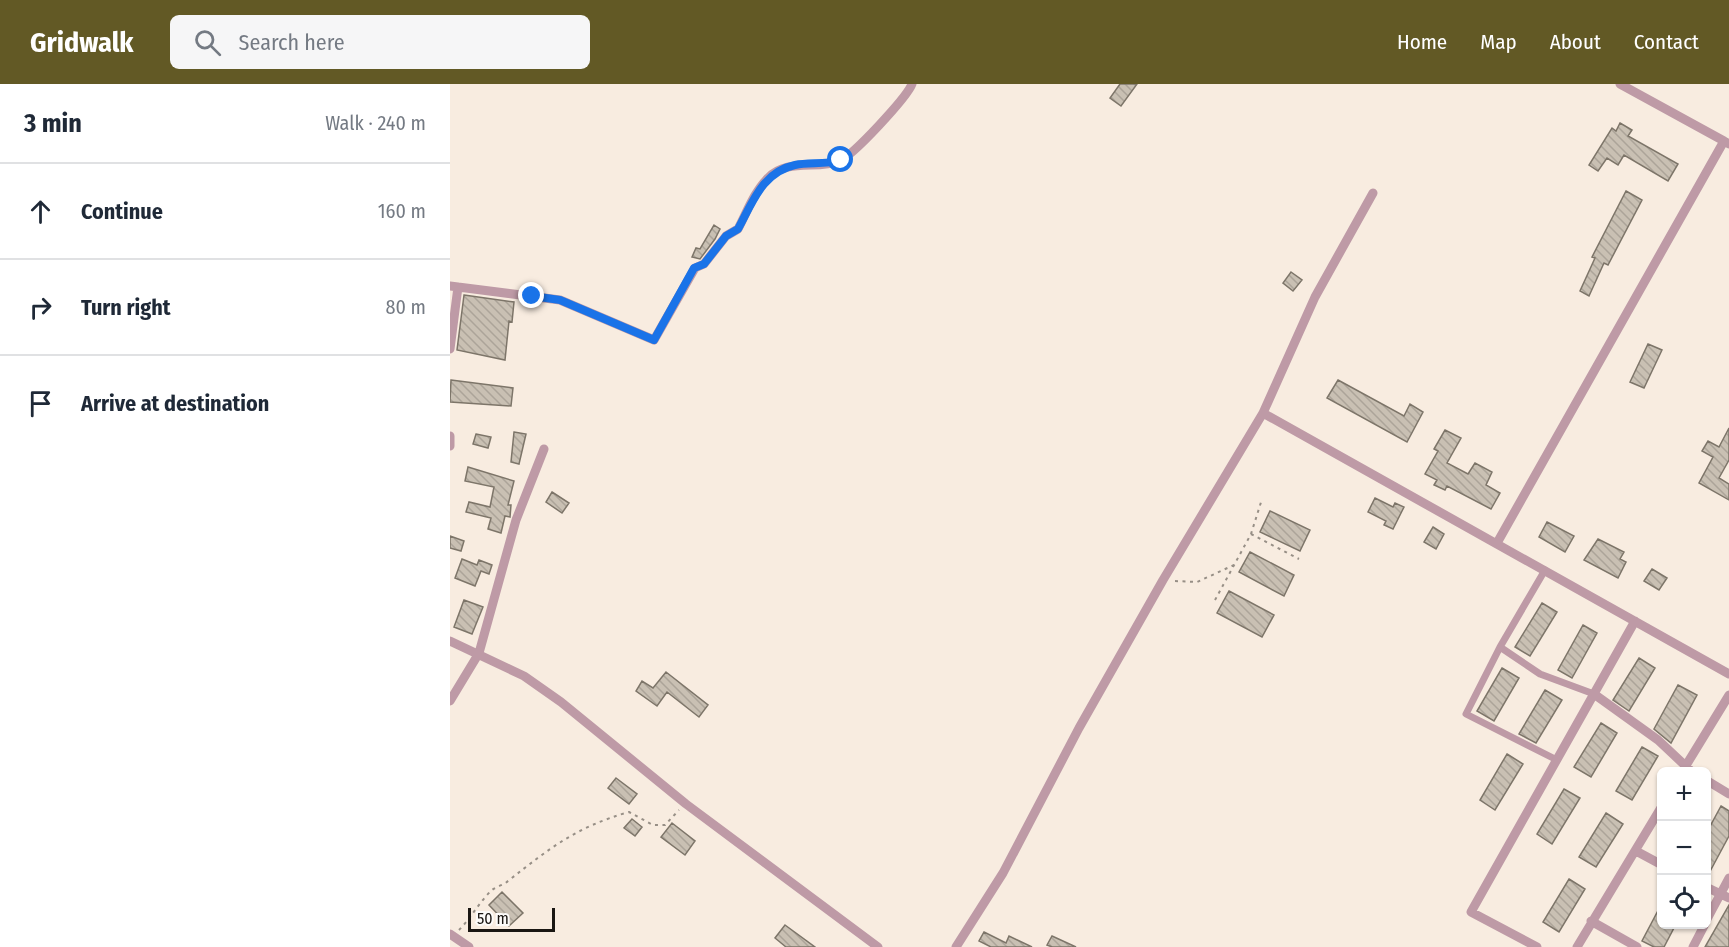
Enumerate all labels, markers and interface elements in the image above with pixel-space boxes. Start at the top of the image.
search box [170,15,590,69]
text: Gridwalk [30,26,134,59]
icon: search [191,26,224,59]
text: Search here [239,29,345,56]
text: Home [1397,29,1447,55]
text: Map [1480,29,1517,55]
text: About [1550,29,1601,55]
text: Contact [1634,29,1699,55]
text: 3 min [24,108,82,139]
text: Walk · 240 m [325,111,426,135]
route start [827,146,853,172]
icon: ahead [24,195,57,228]
text: Continue [81,198,163,225]
text: 160 m [378,199,426,223]
route end [518,282,544,308]
icon: right [24,291,57,324]
text: Turn right [81,294,170,321]
text: 80 m [386,295,426,319]
icon: arrive [24,387,57,420]
text: Arrive at destination [81,390,269,417]
map controls [1657,767,1711,929]
button: + [1657,767,1711,821]
button: − [1657,821,1711,875]
button: locate [1657,875,1711,929]
scale bar [468,905,555,932]
text: 50 m [477,909,509,928]

